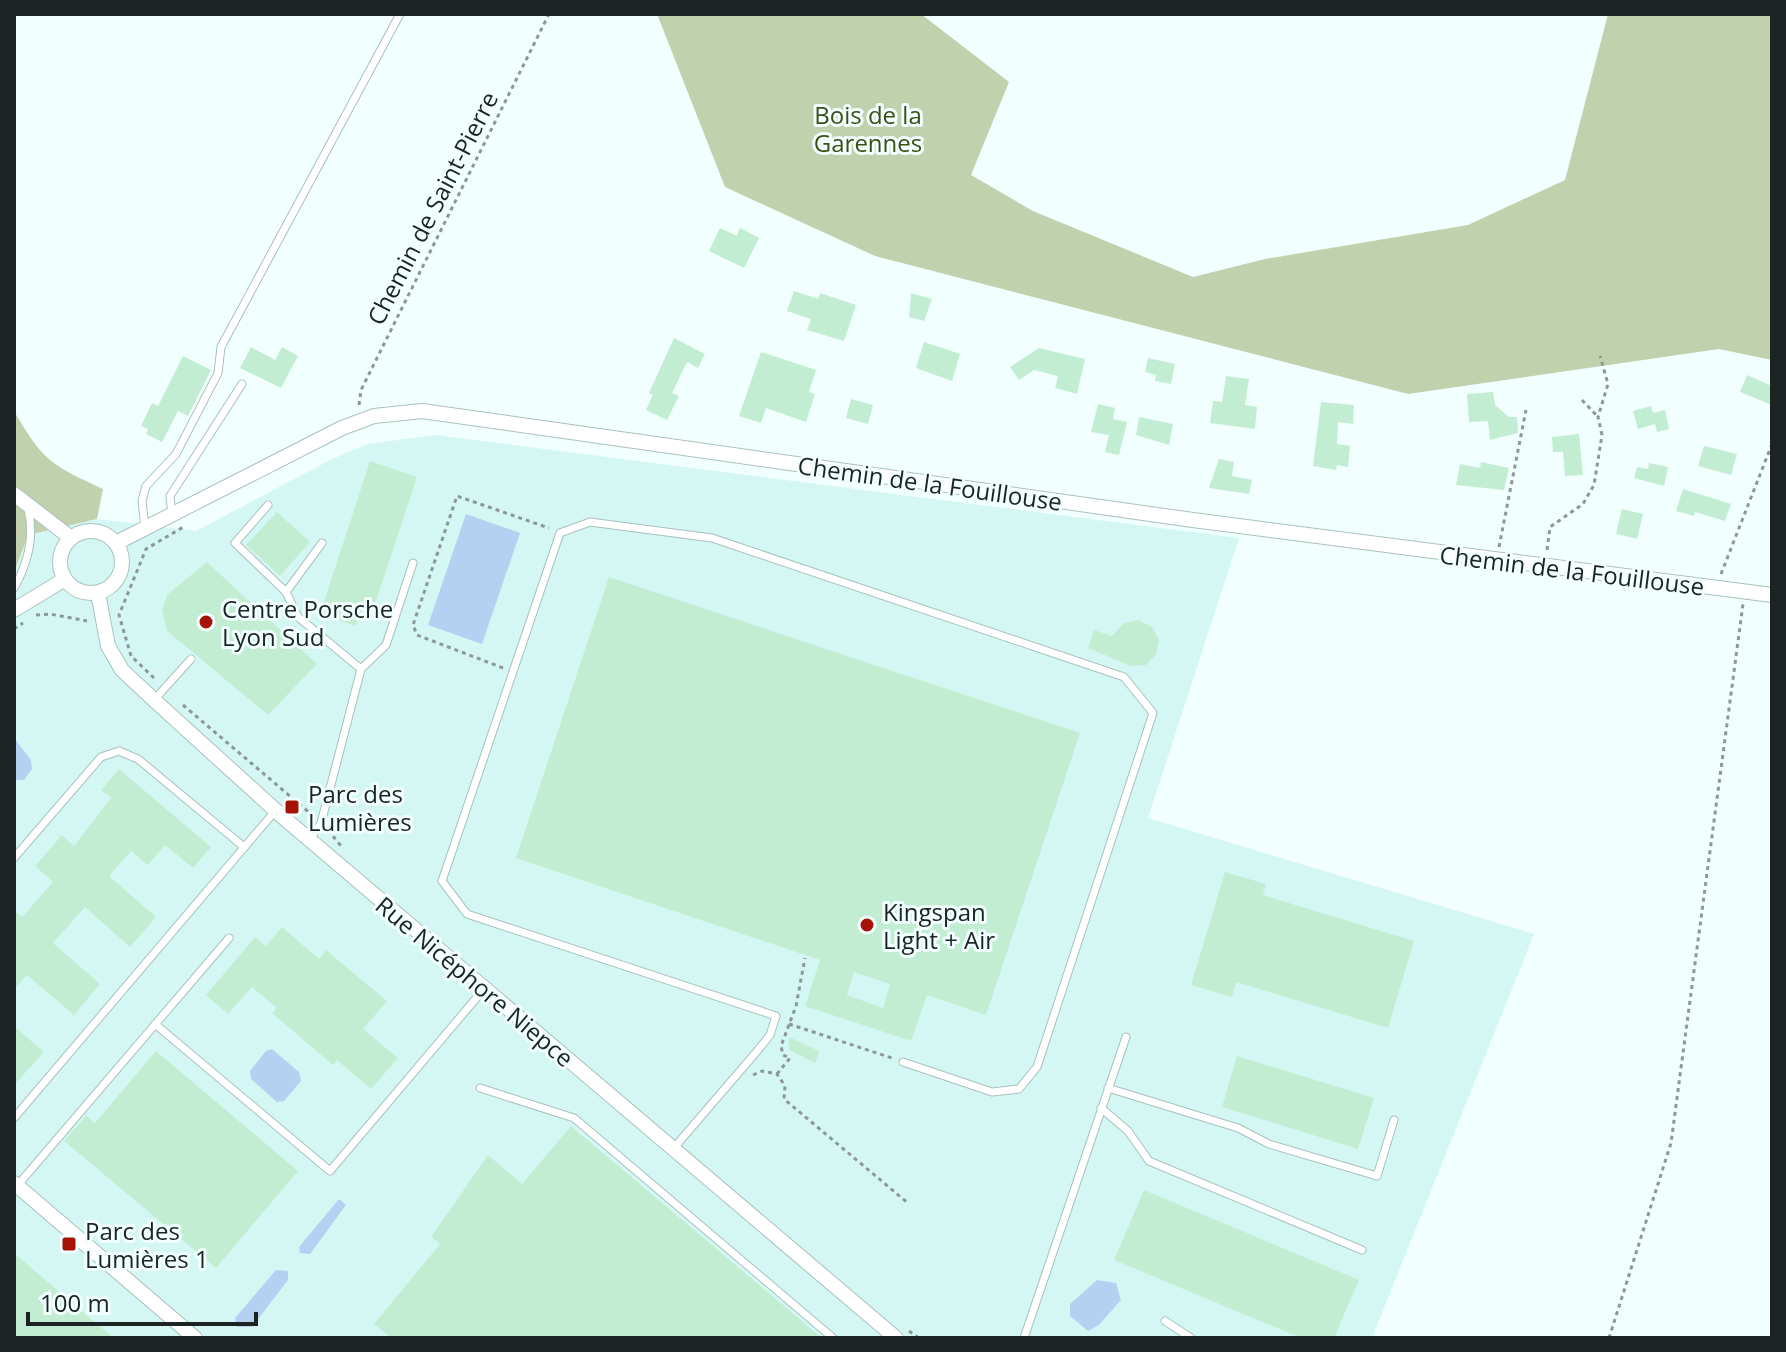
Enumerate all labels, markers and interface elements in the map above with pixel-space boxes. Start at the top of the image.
street label: Chemin de Saint-Pierre [359,86,505,330]
park label: Bois de la Garennes [814,98,922,159]
street label: Chemin de la Fouillouse [796,448,1064,518]
street label: Chemin de la Fouillouse [1438,537,1706,603]
place label: Centre Porsche Lyon Sud [222,592,393,653]
marker: Centre Porsche Lyon Sud [197,613,215,631]
place label: Parc des Lumières [308,777,412,838]
marker: Parc des Lumières [283,798,301,816]
street label: Rue Nicéphore Niepce [369,888,581,1074]
place label: Kingspan Light + Air [883,895,995,956]
marker: Kingspan Light + Air [858,916,876,934]
place label: Parc des Lumières 1 [85,1214,209,1275]
marker: Parc des Lumières 1 [60,1235,78,1253]
scale bar [28,1276,256,1326]
text: 100 m [40,1286,110,1319]

